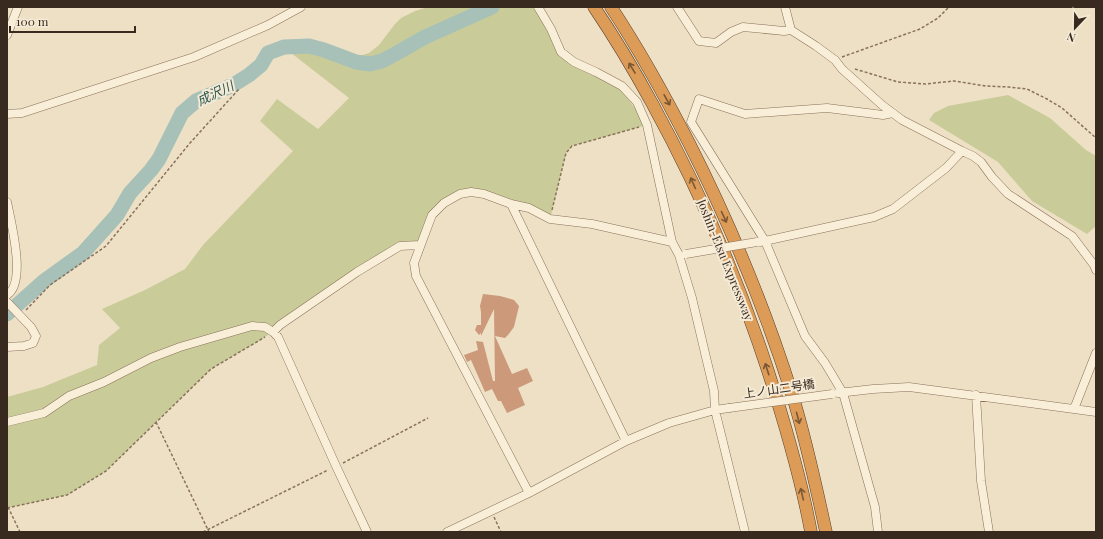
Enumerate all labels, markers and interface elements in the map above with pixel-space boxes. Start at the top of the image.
scale bar [10,8,135,34]
north arrow [1055,8,1095,48]
text: 100 m [16,13,49,29]
text: N [1065,29,1078,46]
one-way arrow [628,62,636,74]
water label: 成沢川 [194,75,238,109]
one-way arrow [663,94,671,106]
one-way arrow [689,178,696,190]
street label: Joshin-Etsu Expressway [694,196,758,323]
one-way arrow [721,211,728,223]
one-way arrow [763,363,770,376]
street label: 上ノ山二号橋 [742,375,816,401]
one-way arrow [795,411,802,424]
one-way arrow [798,488,806,501]

